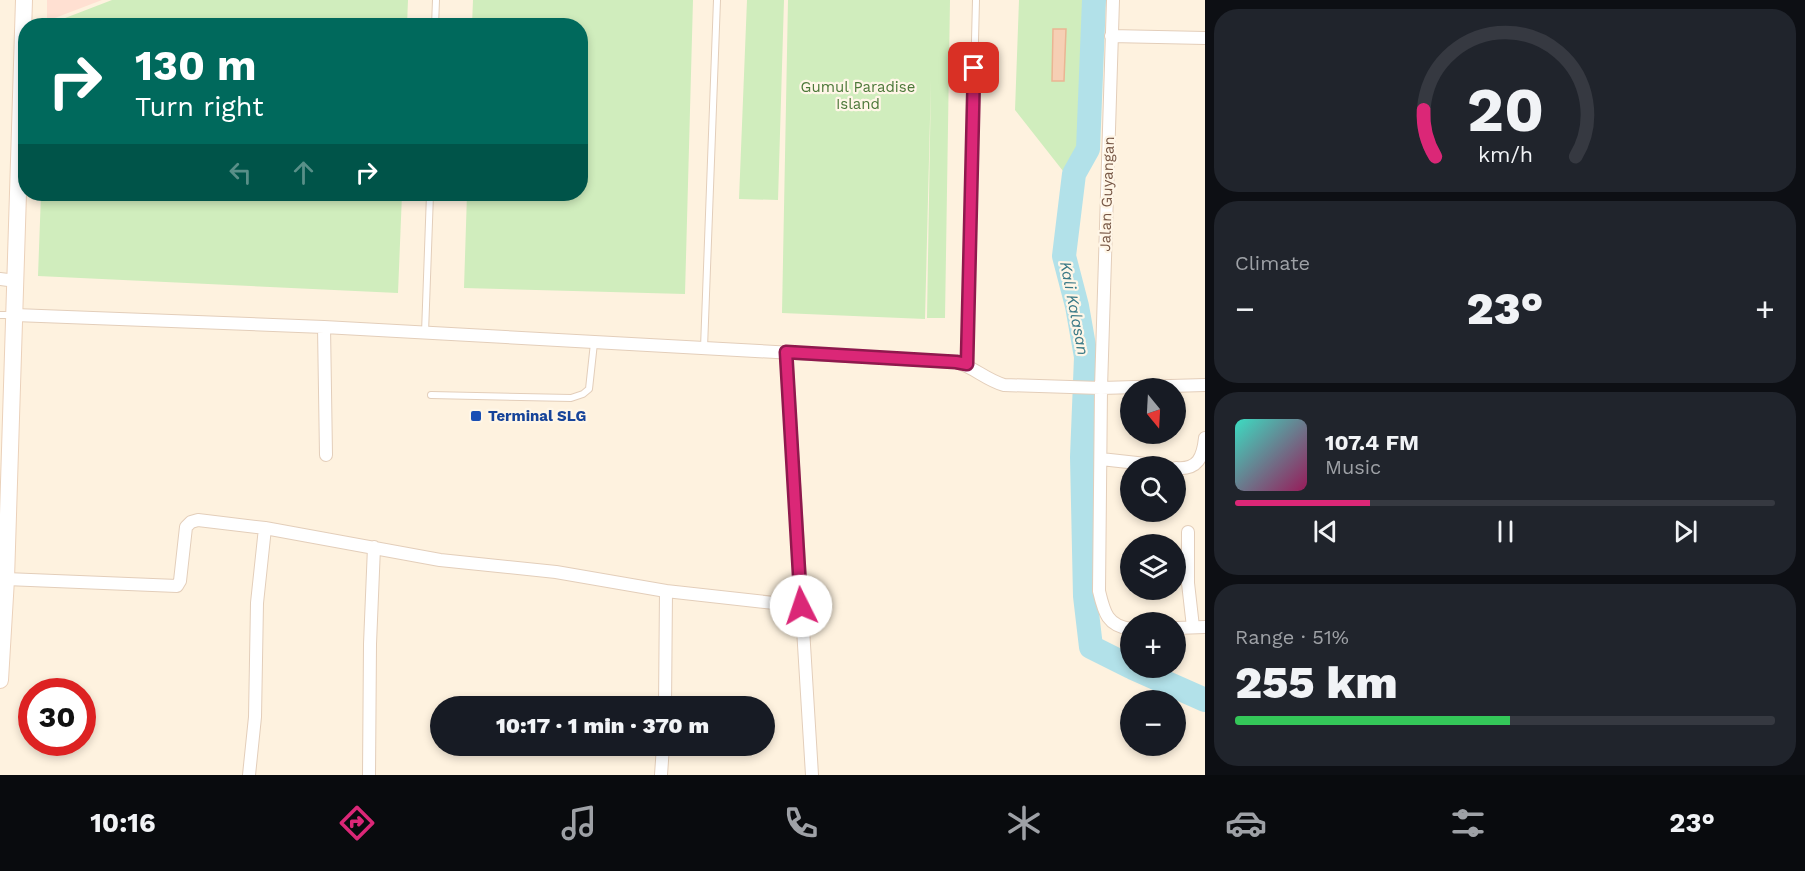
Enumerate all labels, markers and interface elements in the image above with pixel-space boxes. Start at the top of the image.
text: 130 m [135,41,257,90]
icon: right [36,42,114,120]
pin [948,42,999,93]
icon: arrive [957,51,990,84]
text: 20 [1466,73,1544,146]
park label: Gumul Paradise Island [801,78,915,113]
text: Turn right [135,91,264,123]
street label: Jalan Guyangan [1096,136,1118,252]
text: km/h [1477,143,1533,168]
icon: left [224,156,257,189]
icon: ahead [287,156,320,189]
icon: right [350,156,383,189]
text: Climate [1235,251,1310,275]
water label: Kali Kalasan [1056,260,1093,357]
text: 23° [1467,282,1543,335]
text: − [1235,289,1255,328]
text: + [1755,289,1775,328]
north arrow [1120,378,1186,444]
map controls [1120,378,1186,756]
place label: Terminal SLG [488,407,586,425]
marker: Terminal SLG [469,409,483,423]
text: 107.4 FM [1325,430,1419,455]
text: Music [1325,455,1381,479]
button: search [1120,456,1186,522]
icon: previous [1309,515,1342,548]
icon: pause [1489,515,1522,548]
icon: next [1669,515,1702,548]
button: layers [1120,534,1186,600]
position arrow [769,574,833,638]
button: + [1120,612,1186,678]
text: Range · 51% [1235,625,1349,649]
text: 255 km [1235,656,1398,709]
speed limit sign: 30 [18,678,96,756]
button: − [1120,690,1186,756]
text: 10:17 · 1 min · 370 m [496,713,709,738]
icon: directions [336,802,378,844]
icon: music [558,802,600,844]
icon: phone [780,802,822,844]
icon: climate [1003,802,1045,844]
icon: car [1225,802,1267,844]
icon: filters [1447,802,1489,844]
text: 10:16 [90,807,156,839]
text: 23° [1669,807,1715,839]

